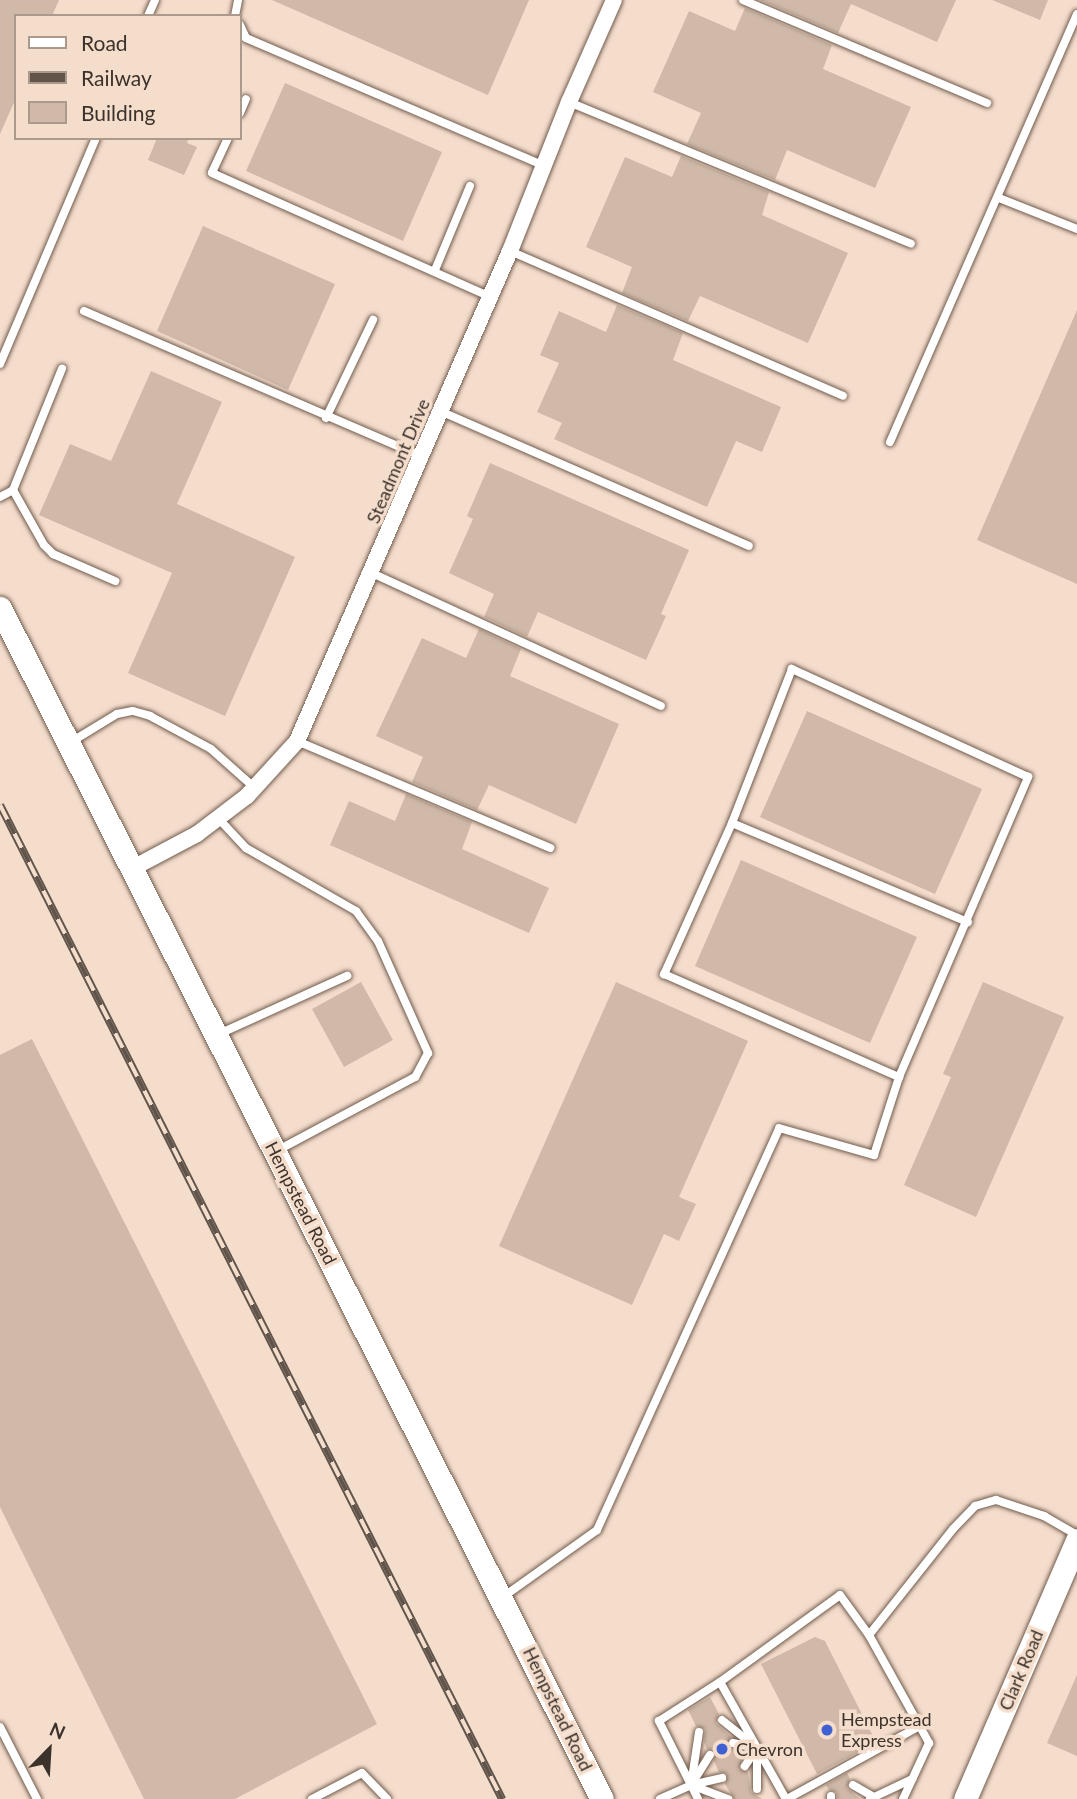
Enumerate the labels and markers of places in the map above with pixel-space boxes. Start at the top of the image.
place label: Hempstead Express [841,1709,932,1752]
marker: Hempstead Express [819,1722,835,1738]
place label: Chevron [736,1738,803,1760]
marker: Chevron [714,1741,730,1757]

